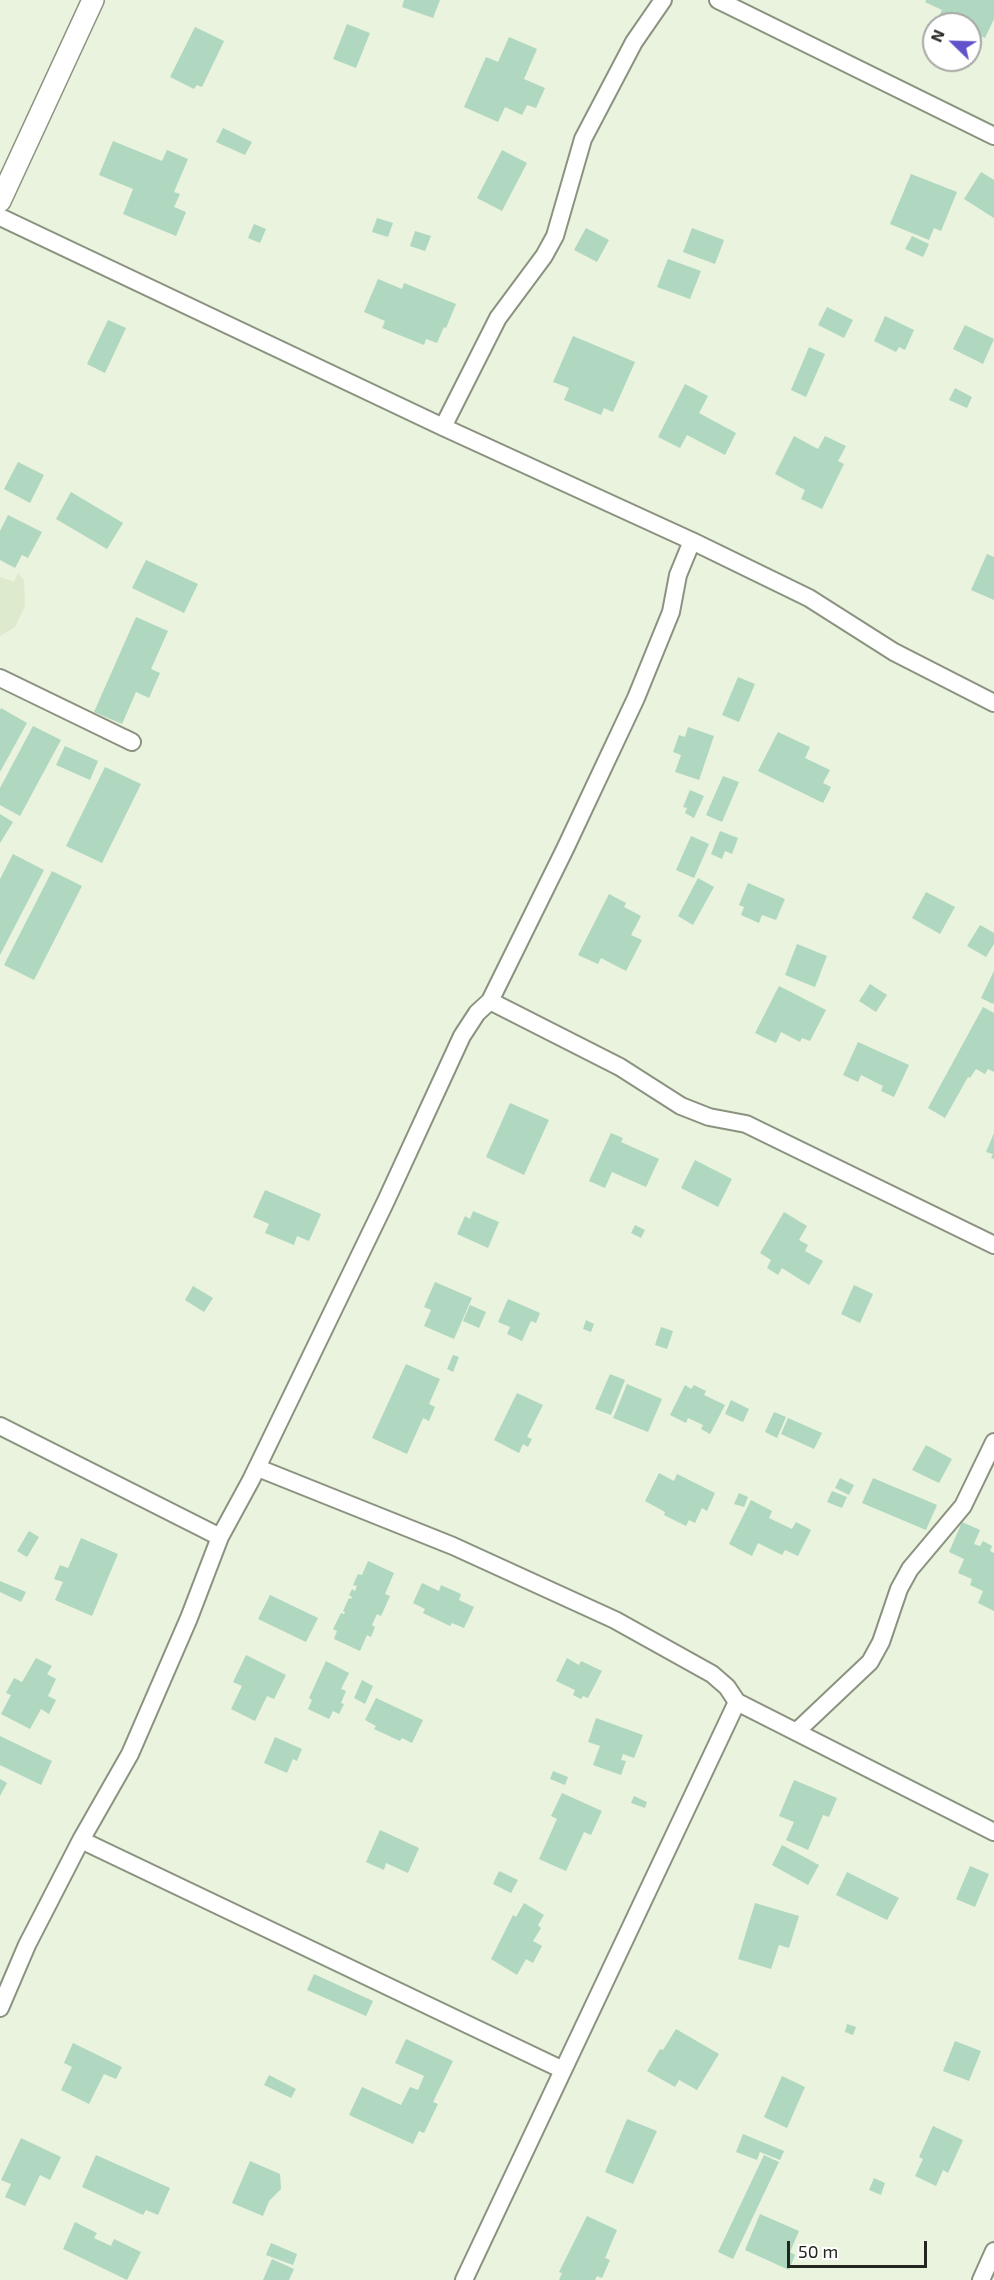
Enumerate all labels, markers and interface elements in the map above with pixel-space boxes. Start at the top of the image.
north arrow [922,12,982,72]
text: N [926,27,948,45]
scale bar [790,2229,930,2267]
text: 50 m [798,2240,838,2262]

